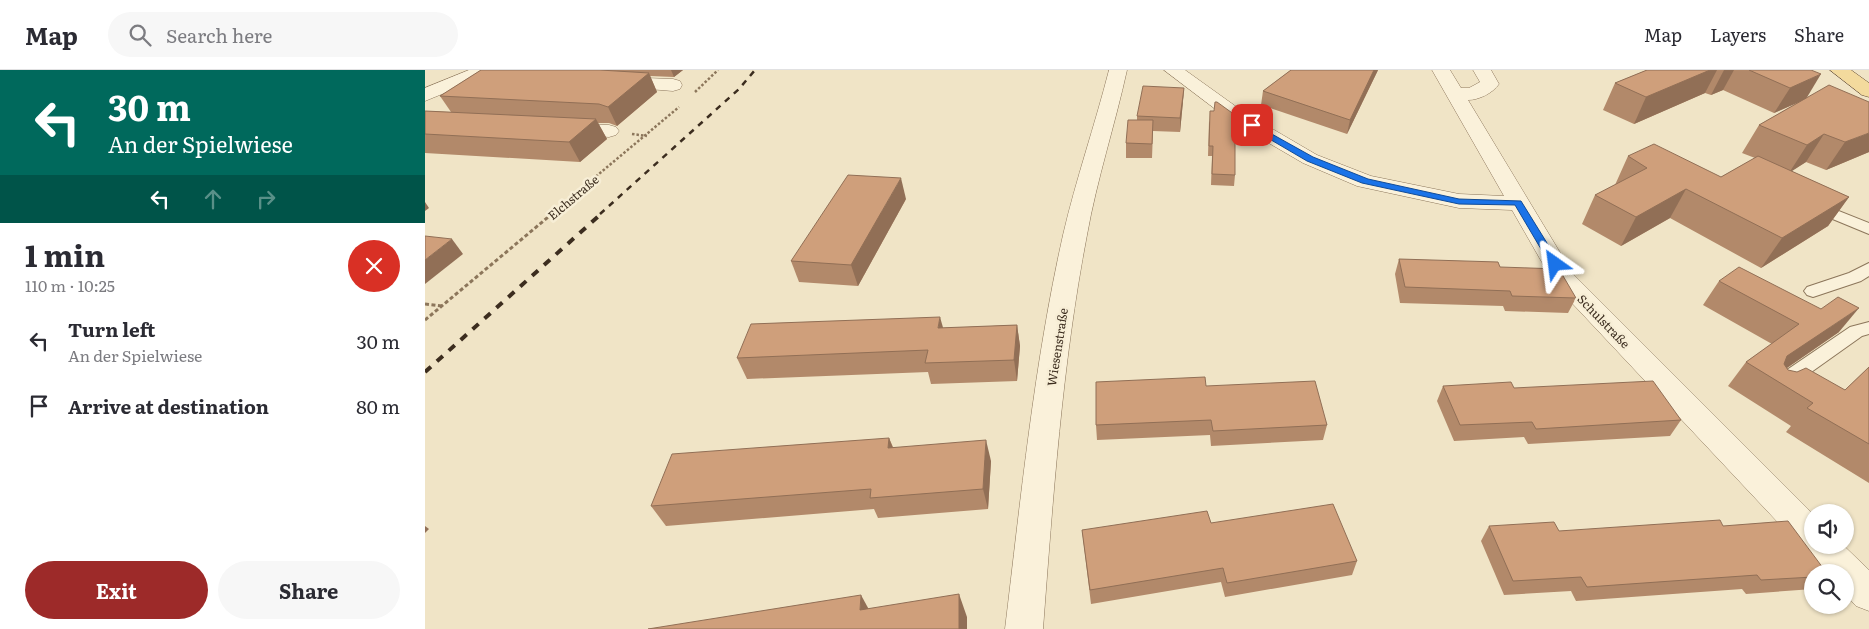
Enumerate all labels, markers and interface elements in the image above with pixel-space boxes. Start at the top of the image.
search box [108,12,458,57]
text: Map [25,17,78,52]
icon: search [126,21,154,49]
text: Search here [166,21,272,49]
text: Map [1644,21,1682,48]
text: Layers [1710,21,1766,48]
text: Share [1794,21,1844,48]
text: 30 m [108,80,191,132]
icon: left [25,90,90,155]
pin [1231,104,1273,146]
icon: arrive [1238,111,1266,139]
text: An der Spielwiese [108,127,293,160]
street label: Elchstraße [544,170,602,224]
icon: left [146,185,174,213]
icon: ahead [199,185,227,213]
icon: right [252,185,280,213]
text: 1 min [25,232,105,276]
position arrow [1528,237,1580,289]
button: close [348,240,400,292]
text: 110 m · 10:25 [25,273,115,297]
street label: Schulstraße [1574,290,1634,352]
street label: Wiesenstraße [1042,307,1072,387]
text: Turn left [68,315,155,343]
icon: left [25,327,53,355]
text: 30 m [356,327,400,355]
text: An der Spielwiese [68,343,202,367]
icon: arrive [25,392,53,420]
text: Arrive at destination [68,392,269,420]
text: 80 m [356,392,400,420]
map controls [1804,504,1854,614]
button: sound [1804,504,1854,554]
button: Exit [25,561,208,619]
button: Share [218,561,400,619]
button: search [1804,564,1854,614]

